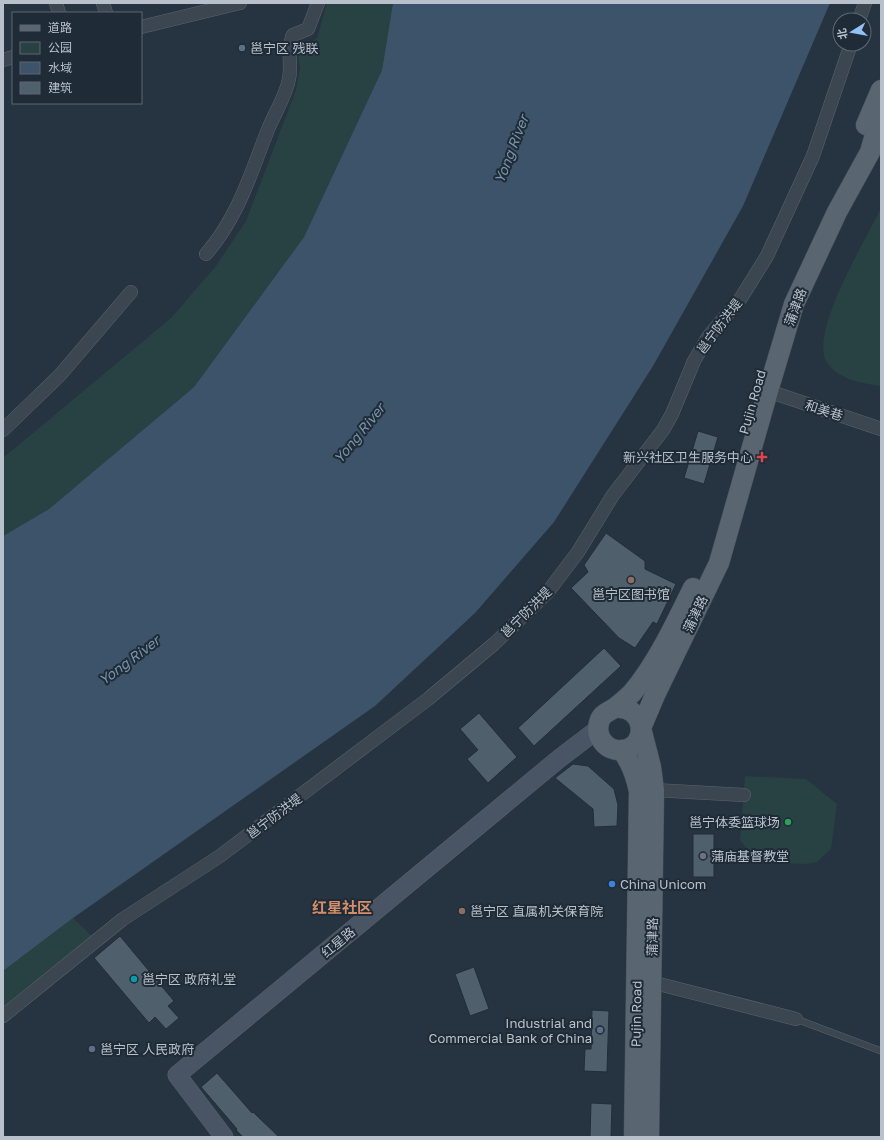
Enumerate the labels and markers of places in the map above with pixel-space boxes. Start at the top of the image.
place label: 邕宁区 残联 [250,40,318,56]
marker: 邕宁区 残联 [237,43,247,53]
place label: 新兴社区卫生服务中心 [623,449,753,465]
marker: 新兴社区卫生服务中心 [756,451,768,463]
marker: 邕宁区图书馆 [626,575,636,585]
place label: 邕宁区图书馆 [592,586,670,602]
place label: 邕宁体委篮球场 [689,814,780,830]
marker: 邕宁体委篮球场 [783,817,793,827]
place label: 蒲庙基督教堂 [711,848,789,864]
marker: 蒲庙基督教堂 [698,851,708,861]
place label: China Unicom [620,876,706,892]
marker: China Unicom [607,879,617,889]
place label: 邕宁区 直属机关保育院 [470,903,603,919]
marker: 邕宁区 直属机关保育院 [457,906,467,916]
place label: 邕宁区 政府礼堂 [142,971,236,987]
marker: 邕宁区 政府礼堂 [129,974,139,984]
place label: Industrial and Commercial Bank of China [429,1015,592,1046]
marker: Industrial and Commercial Bank of China [595,1025,605,1035]
place label: 邕宁区 人民政府 [100,1041,194,1057]
marker: 邕宁区 人民政府 [87,1044,97,1054]

